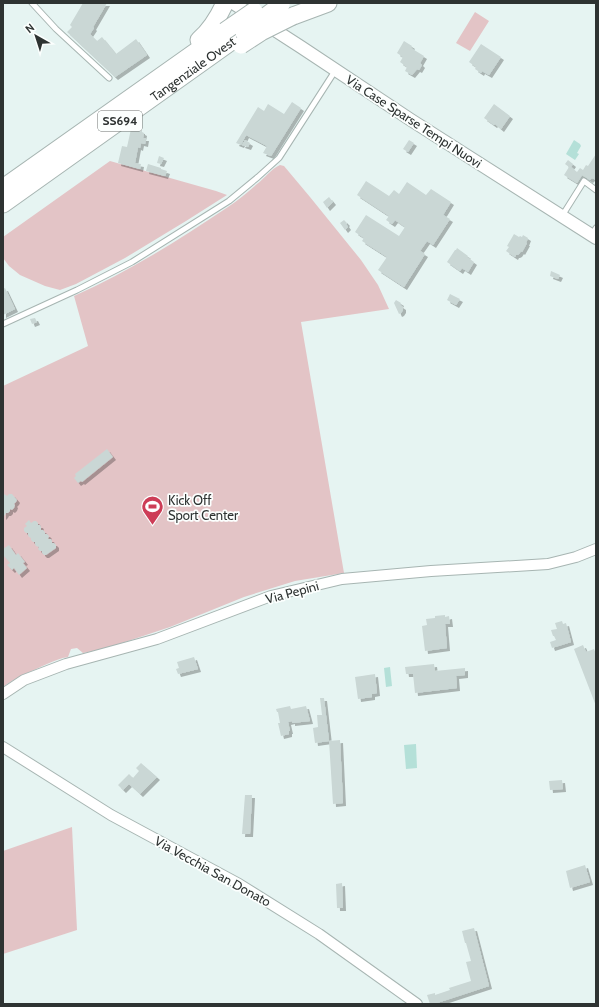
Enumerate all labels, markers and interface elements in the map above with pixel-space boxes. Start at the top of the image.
north arrow [16,16,56,56]
text: N [22,20,37,36]
street label: Tangenziale Ovest [147,33,239,104]
street label: Via Case Sparse Tempi Nuovi [343,71,485,171]
road number: SS694 [98,111,142,131]
place label: Kick Off Sport Center [168,492,239,523]
sports icon: Kick Off Sport Center [139,494,165,527]
street label: Via Pepini [264,577,320,607]
street label: Via Vecchia San Donato [152,832,274,910]

